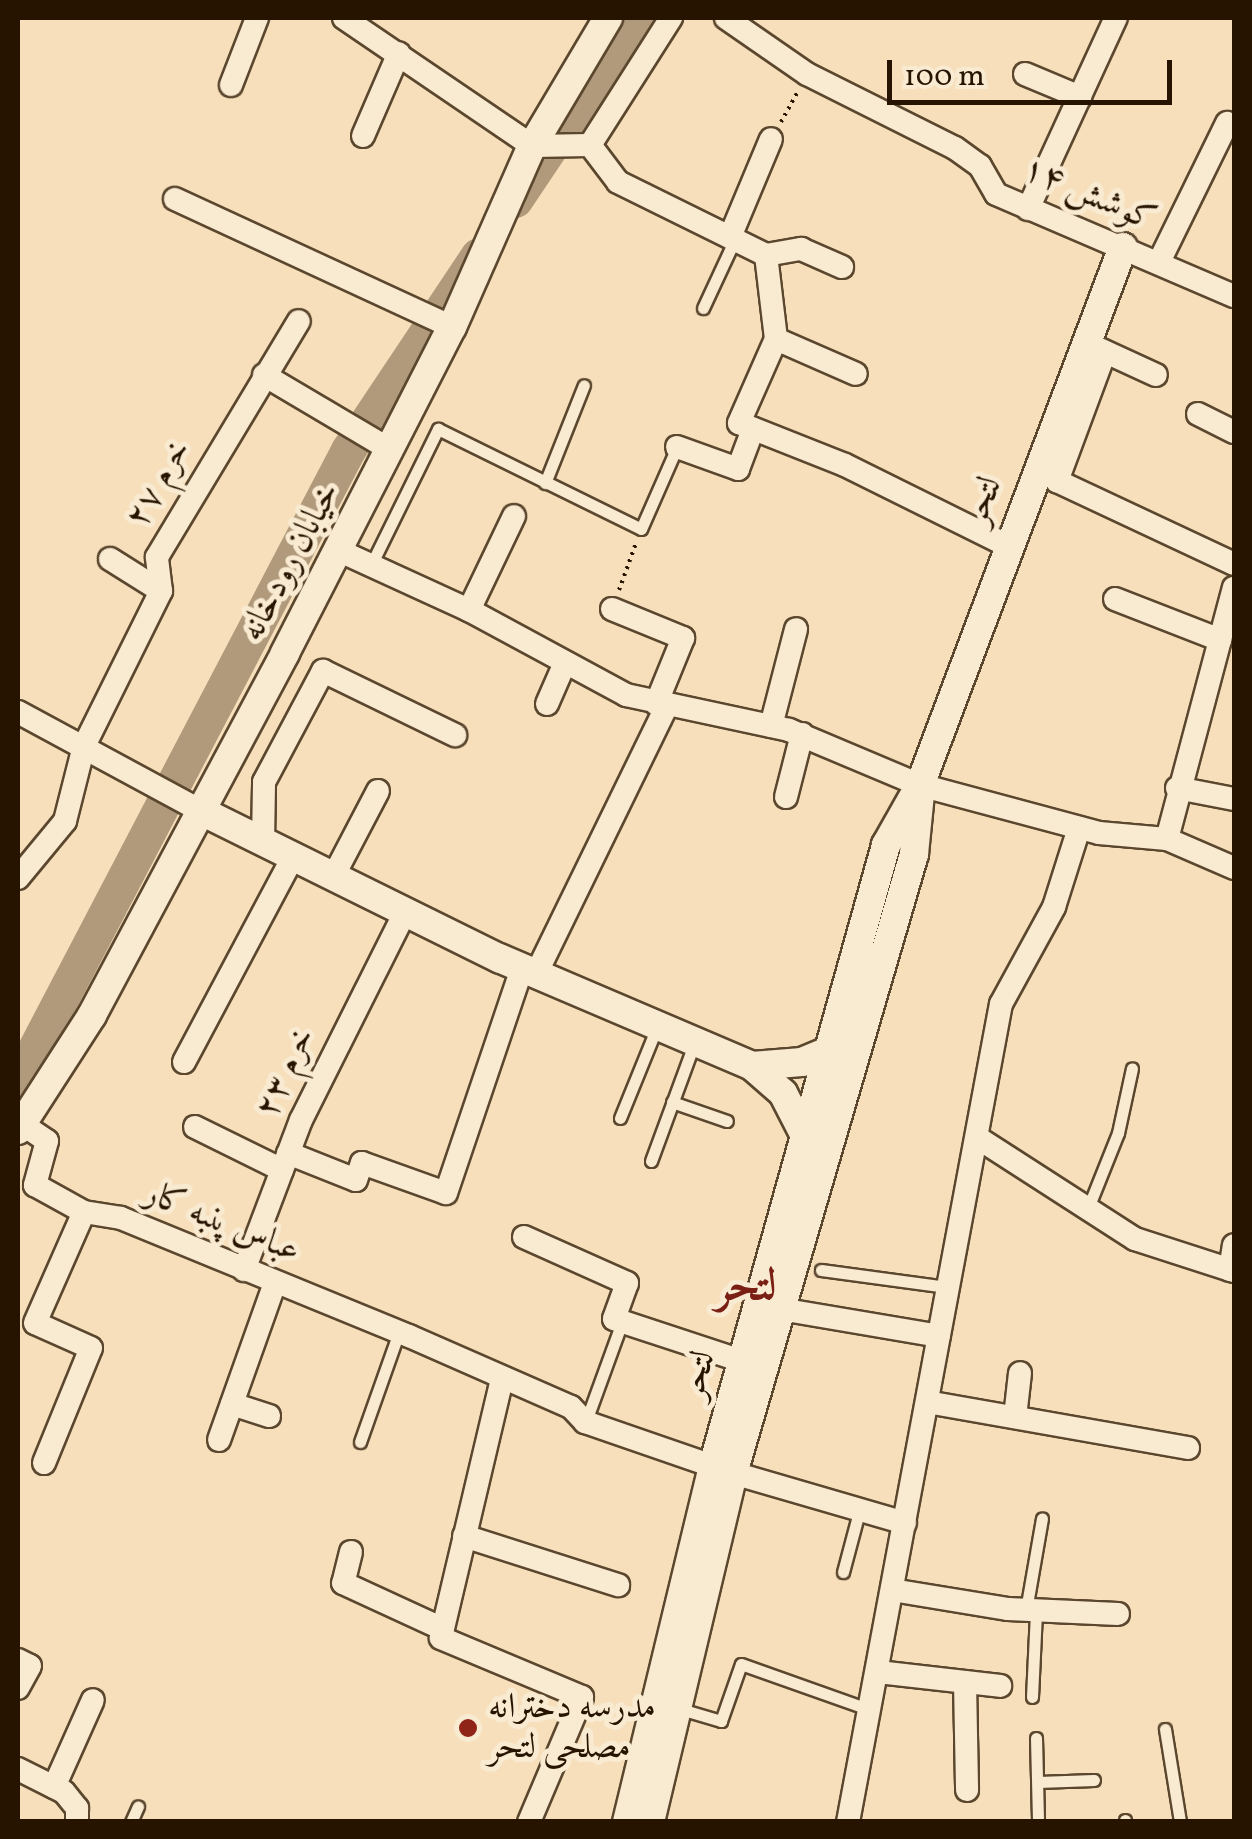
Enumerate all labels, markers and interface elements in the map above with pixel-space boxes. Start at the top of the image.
scale bar [892,40,1177,102]
text: 100 m [904,56,985,98]
street label: کوشش ۱۴ [1016,148,1162,242]
street label: خرم ۲۷ [117,433,201,535]
street label: لتحر [956,471,1012,531]
street label: خیابان رودخانه [232,475,350,649]
street label: خرم ۲۳ [247,1021,325,1125]
street label: عباس پنبه کار [138,1173,306,1273]
district label: لتحر [715,1261,777,1315]
street label: لتحر [672,1346,726,1404]
place label: مدرسه دخترانه مصلحی لتحر [488,1687,656,1769]
marker: مدرسه دخترانه مصلحی لتحر [457,1717,479,1739]

